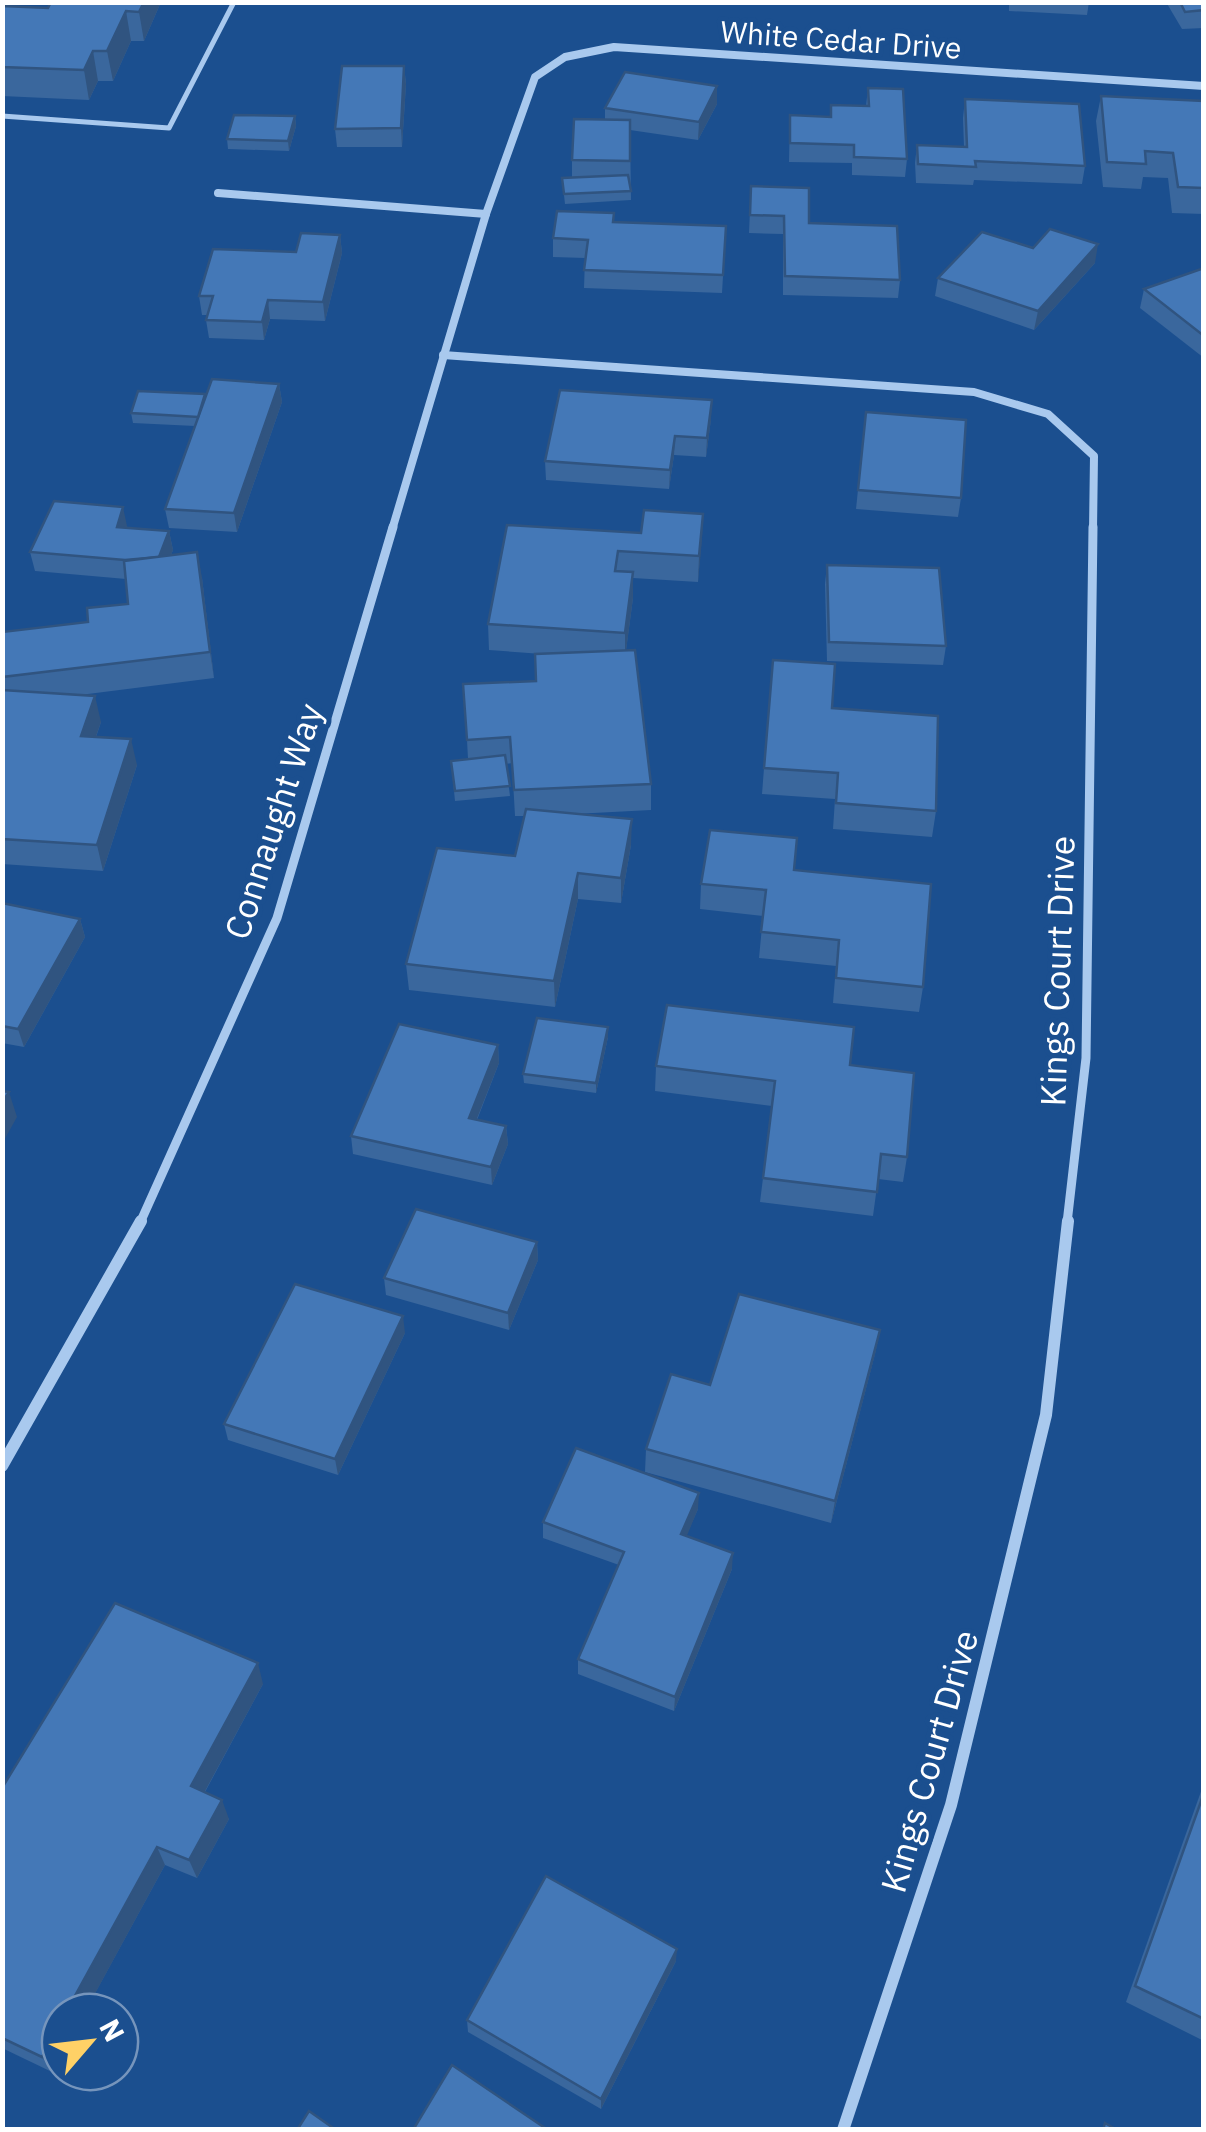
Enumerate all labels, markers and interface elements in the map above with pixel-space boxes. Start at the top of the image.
street label: White Cedar Drive [719,11,963,67]
street label: Connaught Way [213,697,333,945]
street label: Kings Court Drive [1029,835,1085,1107]
street label: Kings Court Drive [870,1625,988,1897]
north arrow [40,1992,140,2092]
text: N [91,2012,134,2048]

